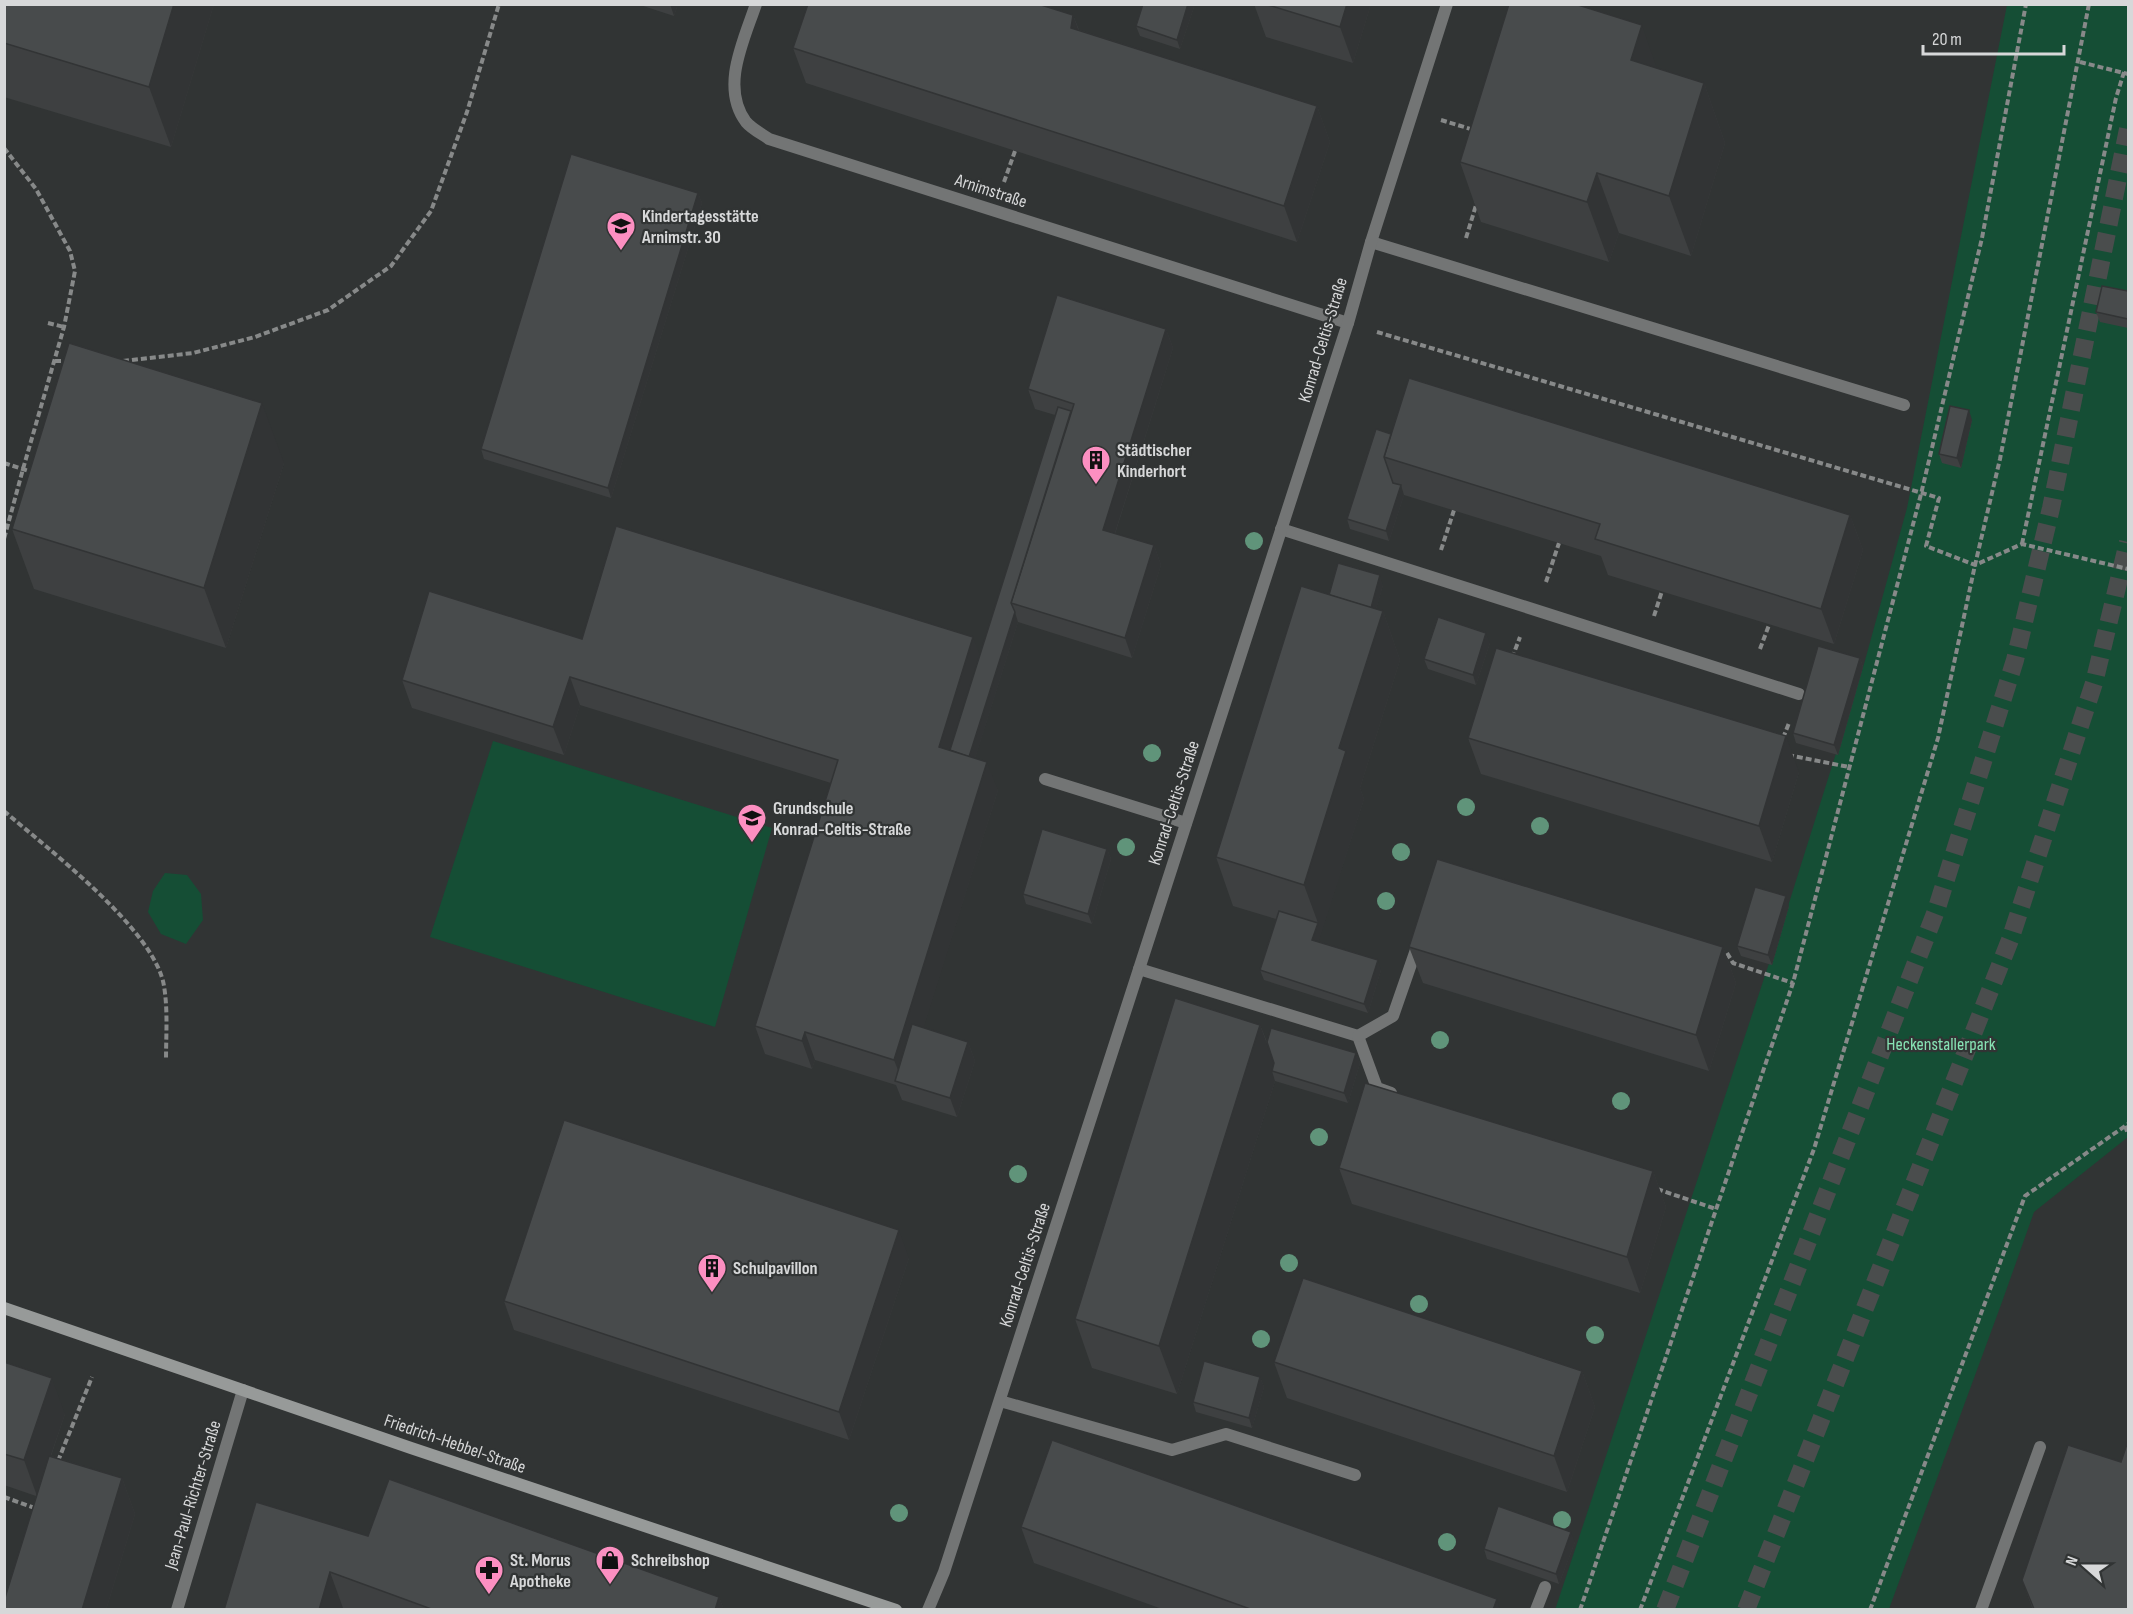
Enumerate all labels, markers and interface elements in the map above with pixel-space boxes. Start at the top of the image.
scale bar [1923,18,2064,56]
text: 20 m [1932,29,1962,50]
street label: Arnimstraße [951,169,1030,212]
place label: Kindertagesstätte Arnimstr. 30 [641,206,759,248]
school or university icon: Kindertagesstätte Arnimstr. 30 [605,210,637,252]
street label: Konrad-Celtis-Straße [1294,275,1352,405]
place label: Städtischer Kinderhort [1117,440,1192,482]
building icon: Städtischer Kinderhort [1080,444,1112,486]
street label: Konrad-Celtis-Straße [1144,738,1204,868]
place label: Grundschule Konrad-Celtis-Straße [773,798,911,840]
school or university icon: Grundschule Konrad-Celtis-Straße [736,802,768,844]
park label: Heckenstallerpark [1886,1034,1996,1055]
street label: Konrad-Celtis-Straße [995,1200,1055,1330]
building icon: Schulpavillon [696,1252,728,1294]
place label: Schulpavillon [733,1258,818,1279]
street label: Friedrich-Hebbel-Straße [381,1410,529,1478]
street label: Jean-Paul-Richter-Straße [160,1418,226,1573]
north arrow [2055,1536,2115,1596]
shop icon: Schreibshop [594,1544,626,1586]
place label: St. Morus Apotheke [509,1550,571,1592]
place label: Schreibshop [631,1550,710,1571]
pharmacy icon: St. Morus Apotheke [473,1554,505,1596]
text: N [2062,1554,2083,1569]

